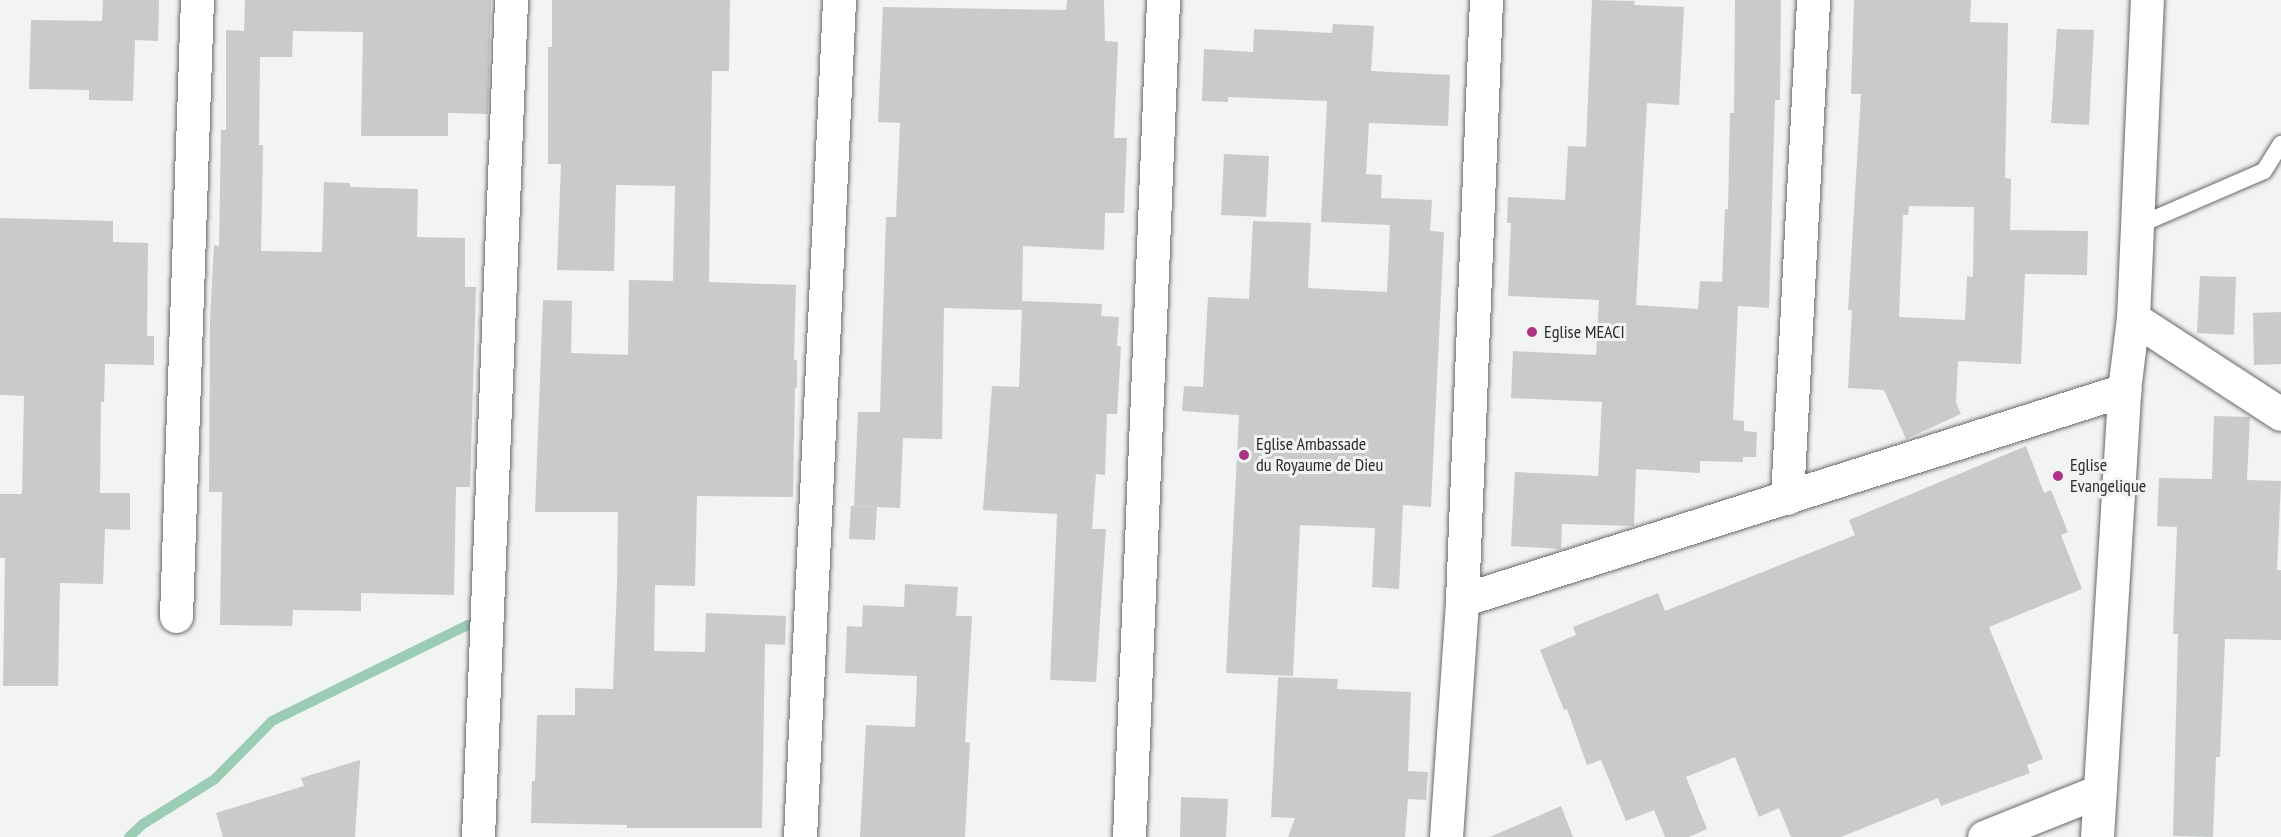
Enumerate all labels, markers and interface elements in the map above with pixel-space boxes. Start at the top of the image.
place label: Eglise MEACI [1544,321,1625,343]
marker: Eglise MEACI [1525,325,1539,339]
place label: Eglise Ambassade du Royaume de Dieu [1256,434,1383,476]
marker: Eglise Ambassade du Royaume de Dieu [1237,448,1251,462]
place label: Eglise Evangelique [2070,455,2146,498]
marker: Eglise Evangelique [2051,469,2065,483]

